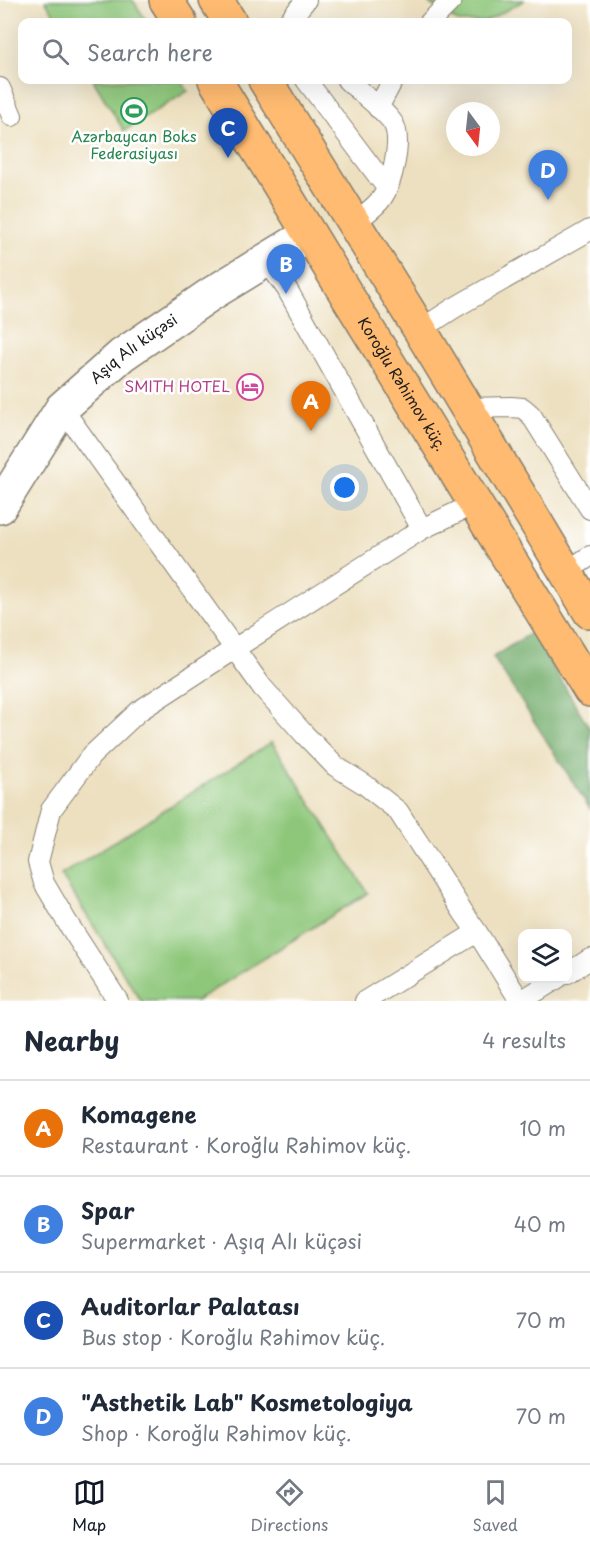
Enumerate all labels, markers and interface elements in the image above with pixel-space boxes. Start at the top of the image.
search box [18,18,572,84]
icon: search [39,35,72,68]
text: Search here [87,35,213,68]
sports icon: Azərbaycan Boks Federasiyası [119,96,149,126]
north arrow [446,102,500,156]
pin: C [208,108,248,158]
place label: Azərbaycan Boks Federasiyası [71,124,197,164]
pin: D [528,150,568,200]
pin: B [266,244,306,294]
street label: Aşıq Alı küçəsi [84,307,181,388]
street label: Koroğlu Rəhimov küç. [353,312,453,455]
hotel icon: SMITH HOTEL [235,372,265,402]
place label: SMITH HOTEL [124,374,230,397]
pin: A [292,382,330,431]
your location [330,473,359,502]
map controls [518,929,572,983]
button: layers [518,929,572,983]
text: Nearby [24,1021,119,1060]
text: 4 results [482,1025,566,1055]
text: Komagene [81,1097,196,1130]
text: A [36,1113,51,1143]
text: 10 m [519,1113,566,1143]
text: Restaurant · Koroğlu Rəhimov küç. [81,1130,411,1160]
text: Spar [81,1193,134,1226]
text: B [37,1209,50,1239]
text: 40 m [514,1209,566,1239]
text: Supermarket · Aşıq Alı küçəsi [81,1226,362,1256]
text: Auditorlar Palatası [81,1289,300,1322]
text: C [36,1305,51,1335]
text: 70 m [516,1305,566,1335]
text: Bus stop · Koroğlu Rəhimov küç. [81,1322,385,1352]
text: "Asthetik Lab" Kosmetologiya [81,1385,413,1418]
text: D [36,1401,51,1431]
text: 70 m [516,1401,566,1431]
text: Shop · Koroğlu Rəhimov küç. [81,1418,351,1448]
tab: Map [72,1476,106,1536]
tab: Directions [250,1476,328,1536]
tab: Saved [472,1476,518,1536]

